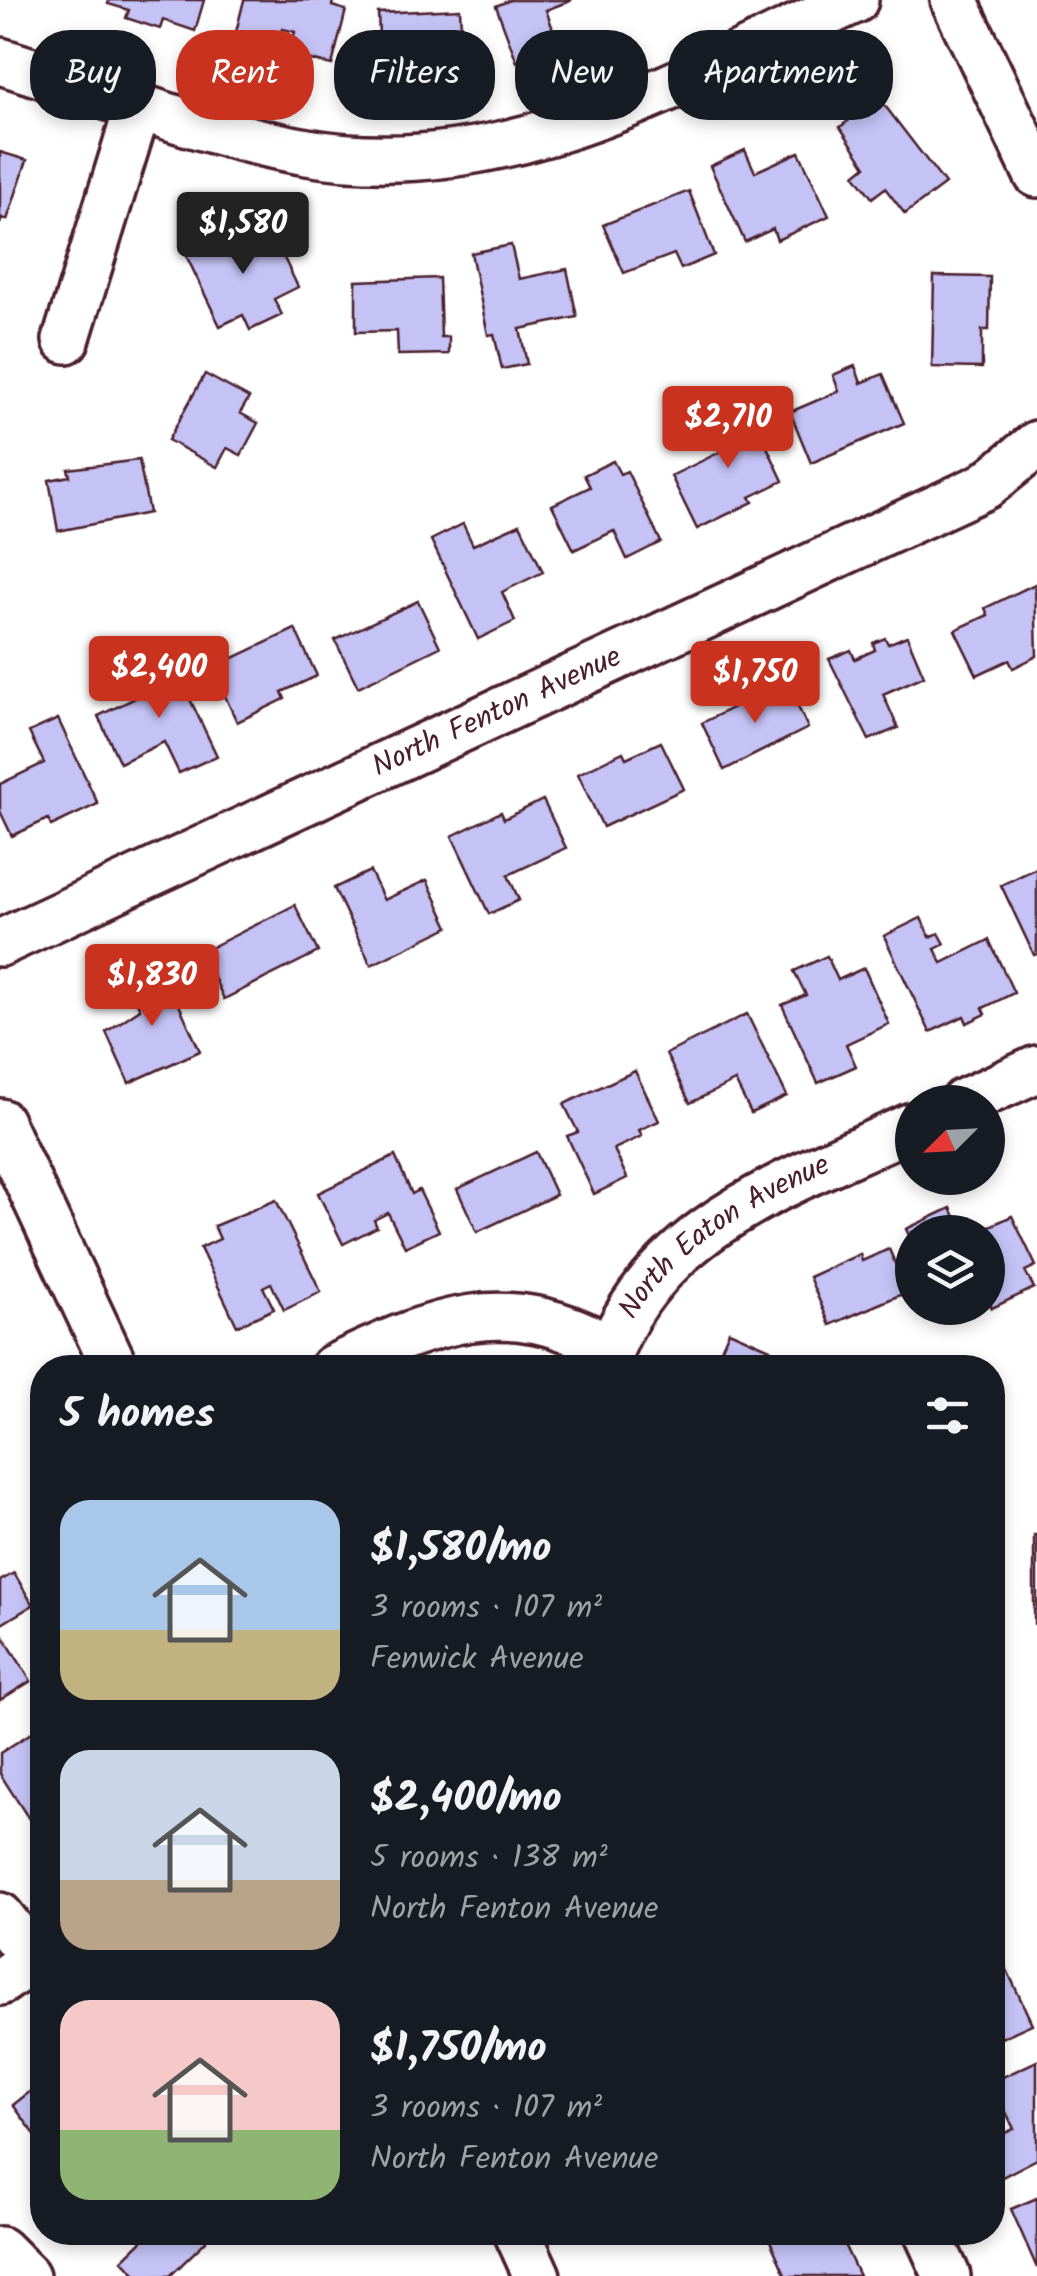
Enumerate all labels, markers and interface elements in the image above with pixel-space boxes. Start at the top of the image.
chip: Buy [30,30,156,120]
chip: Rent [176,30,314,120]
chip: Filters [334,30,495,120]
chip: New [515,30,648,120]
chip: Apartment [668,30,893,120]
pin: $1,580 [162,192,324,277]
text: $1,580 [199,199,287,250]
pin: $2,710 [647,386,809,471]
text: $2,710 [684,393,772,444]
street label: North Fenton Avenue [364,634,630,791]
pin: $2,400 [78,636,240,721]
pin: $1,750 [674,641,836,726]
text: $2,400 [111,643,207,694]
text: $1,750 [713,648,797,699]
pin: $1,830 [71,944,233,1029]
text: $1,830 [107,951,197,1002]
north arrow [895,1085,1005,1195]
map controls [895,1085,1005,1325]
street label: North Eaton Avenue [606,1142,838,1329]
button: layers [895,1215,1005,1325]
text: 5 homes [60,1382,215,1449]
icon: filters [920,1388,975,1443]
text: $1,580/mo [370,1516,552,1583]
icon: home [140,1540,260,1660]
text: 3 rooms · 107 m² [370,1583,602,1634]
text: Fenwick Avenue [370,1634,584,1685]
text: $2,400/mo [370,1766,562,1833]
icon: home [140,1790,260,1910]
text: 5 rooms · 138 m² [370,1833,608,1884]
text: North Fenton Avenue [370,1884,658,1935]
text: $1,750/mo [370,2016,547,2083]
icon: home [140,2040,260,2160]
text: 3 rooms · 107 m² [370,2083,602,2134]
text: North Fenton Avenue [370,2134,658,2185]

